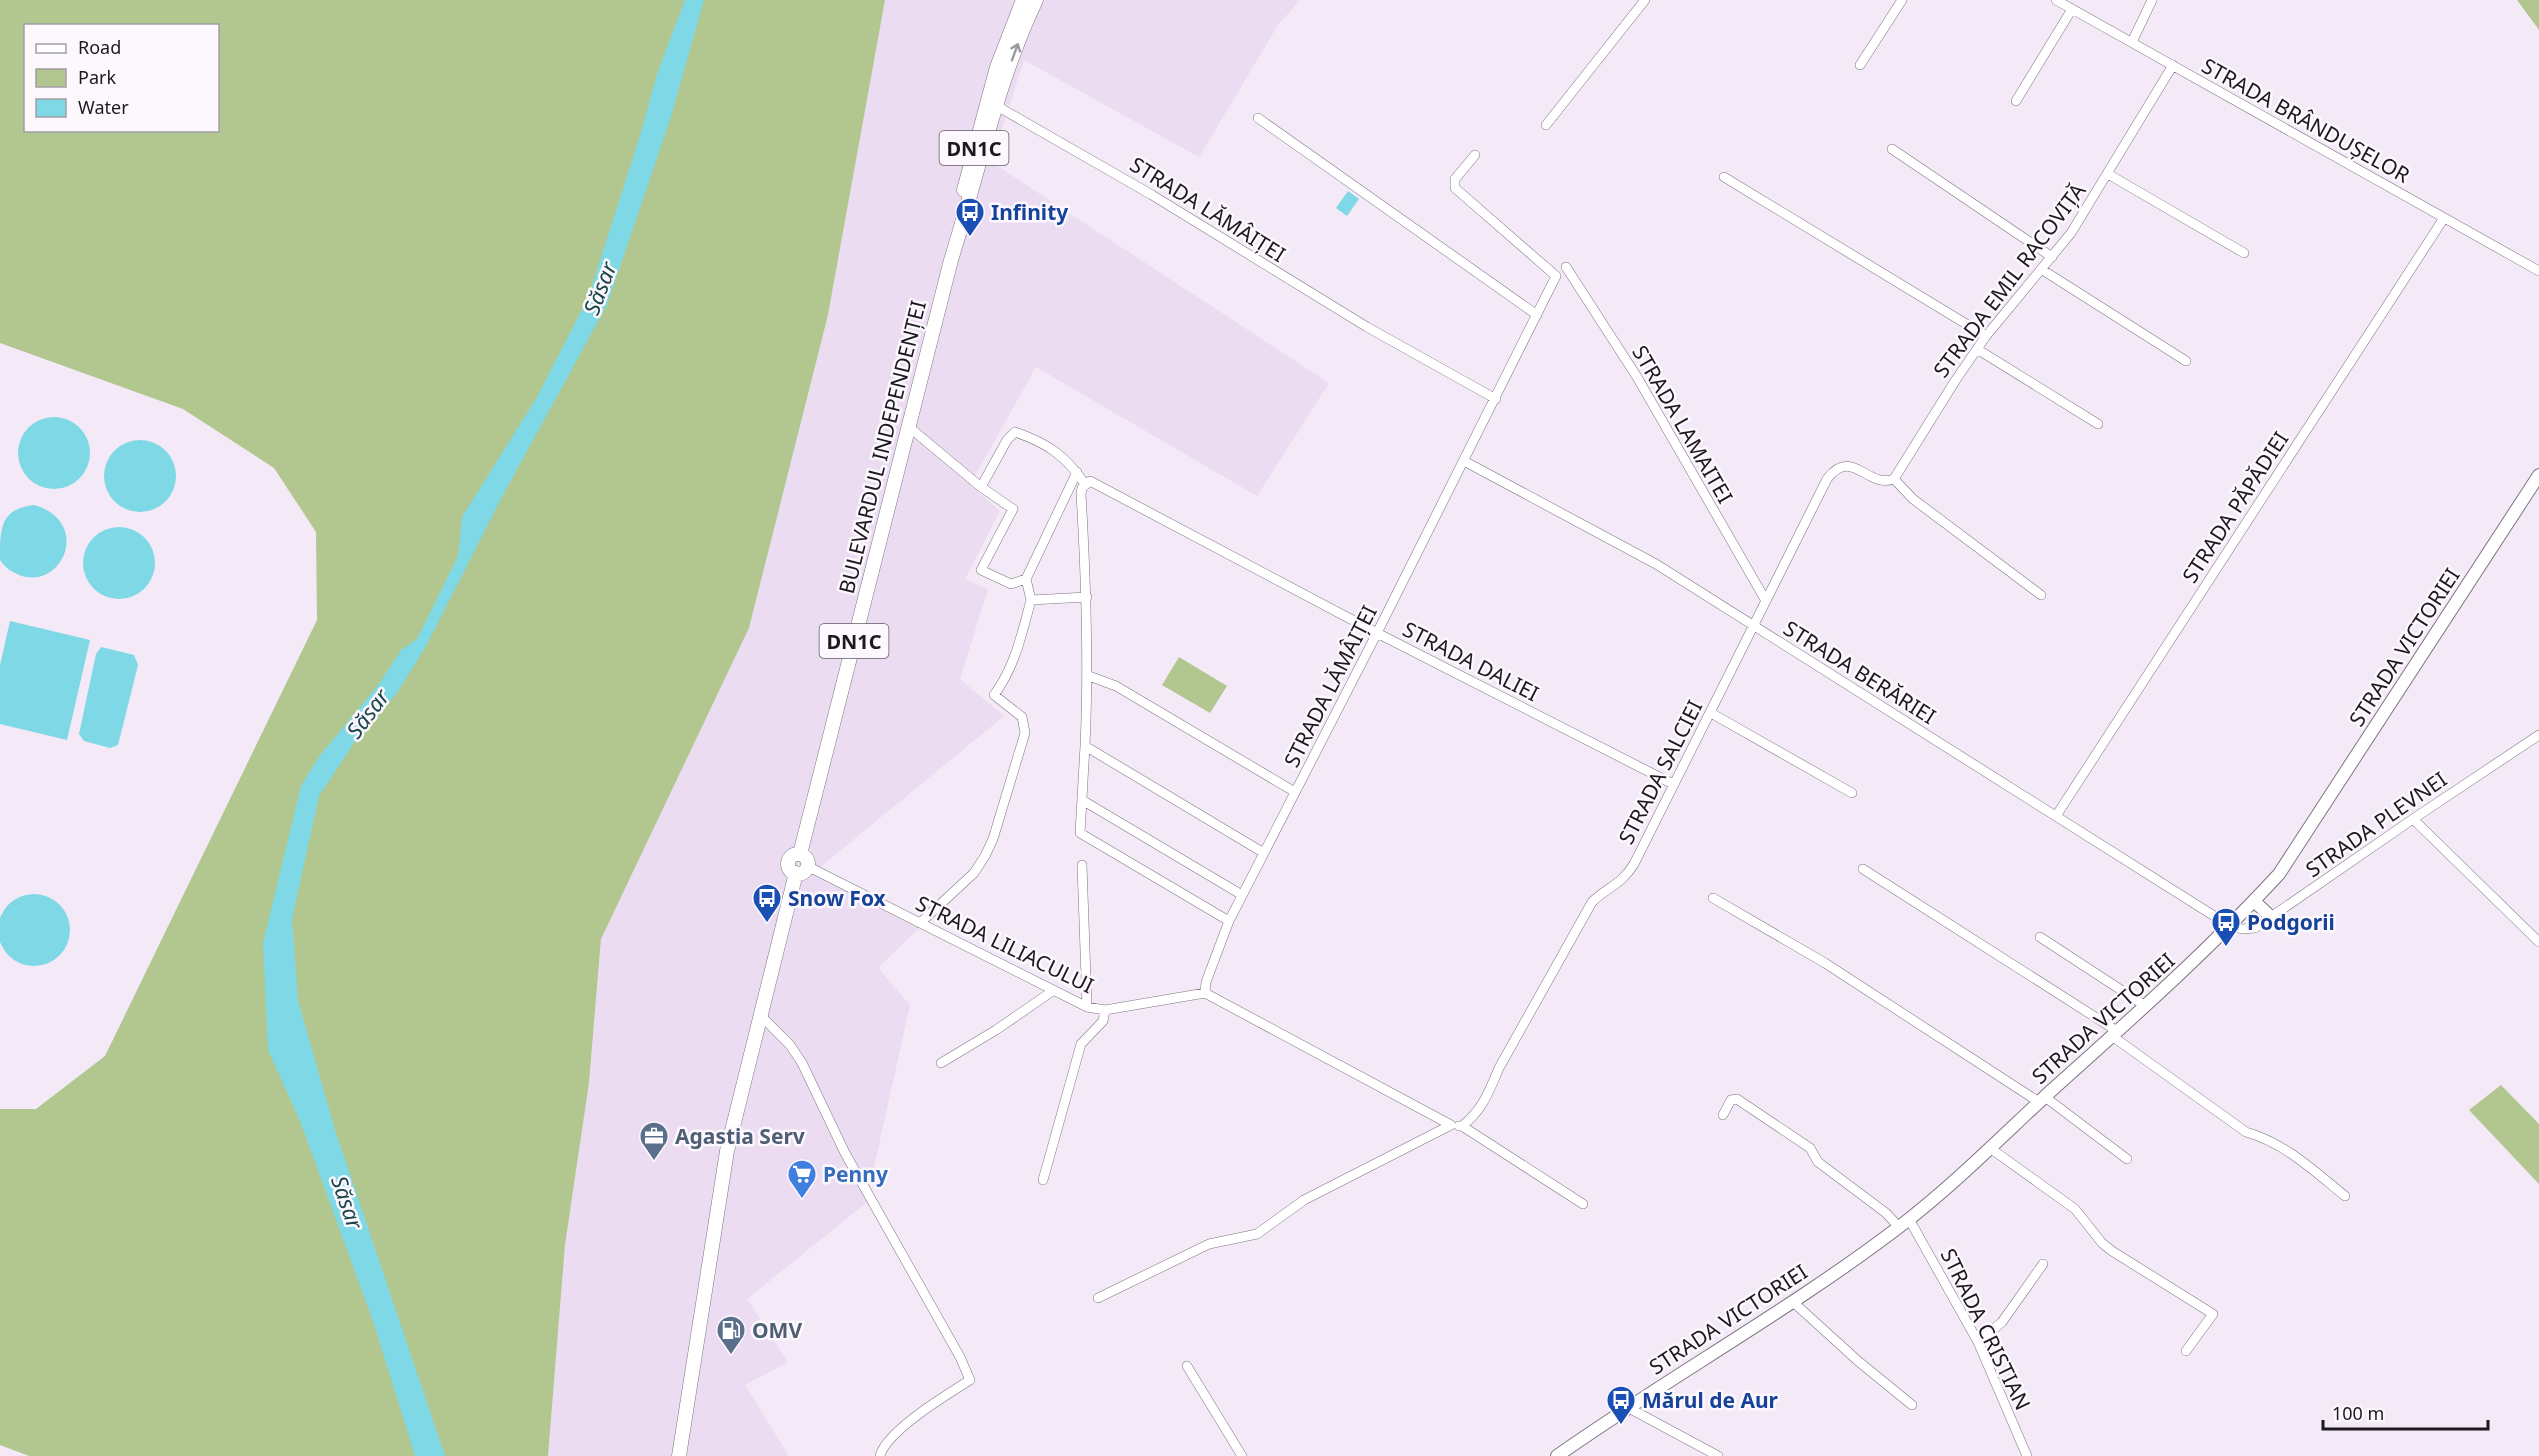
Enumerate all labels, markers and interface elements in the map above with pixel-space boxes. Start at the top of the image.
legend [24,24,219,132]
text: Road [78,35,121,59]
one-way arrow [1011,43,1022,62]
street label: STRADA BRÂNDUȘELOR [2197,51,2415,189]
text: Park [78,65,116,89]
text: Water [78,95,129,119]
road number: DN1C [940,131,1008,165]
street label: STRADA LĂMÂIȚEI [1125,150,1291,268]
street label: STRADA EMIL RACOVIȚĂ [1927,177,2092,383]
bus stop icon: Infinity [954,196,986,238]
place label: Infinity [991,198,1068,226]
water label: Săsar [575,256,623,319]
street label: BULEVARDUL INDEPENDENȚEI [832,298,932,596]
street label: STRADA LAMAITEI [1626,340,1740,508]
street label: STRADA PĂPĂDIEI [2176,426,2294,588]
street label: STRADA VICTORIEI [2342,563,2466,731]
street label: STRADA LĂMÂIȚEI [1277,600,1383,772]
street label: STRADA BERĂRIEI [1779,614,1941,730]
street label: STRADA DALIEI [1398,615,1544,707]
road number: DN1C [820,624,888,658]
water label: Săsar [339,681,396,744]
street label: STRADA SALCIEI [1612,695,1708,849]
street label: STRADA PLEVNEI [2300,765,2452,883]
bus stop icon: Snow Fox [751,882,783,924]
place label: Snow Fox [788,884,887,912]
street label: STRADA LILIACULUI [911,889,1099,999]
bus stop icon: Podgorii [2210,906,2242,948]
place label: Podgorii [2247,908,2335,936]
street label: STRADA VICTORIEI [2026,946,2180,1090]
office icon: Agastia Serv [638,1120,670,1162]
place label: Agastia Serv [675,1122,805,1150]
supermarket icon: Penny [786,1158,818,1200]
place label: Penny [823,1160,888,1188]
water label: Săsar [325,1171,371,1234]
street label: STRADA CRISTIAN [1935,1243,2037,1415]
street label: STRADA VICTORIEI [1644,1257,1812,1381]
fuel station icon: OMV [715,1314,747,1356]
place label: OMV [752,1316,802,1344]
bus stop icon: Mărul de Aur [1605,1384,1637,1426]
place label: Mărul de Aur [1642,1386,1779,1414]
scale bar [2323,1393,2488,1431]
text: 100 m [2332,1401,2384,1425]

